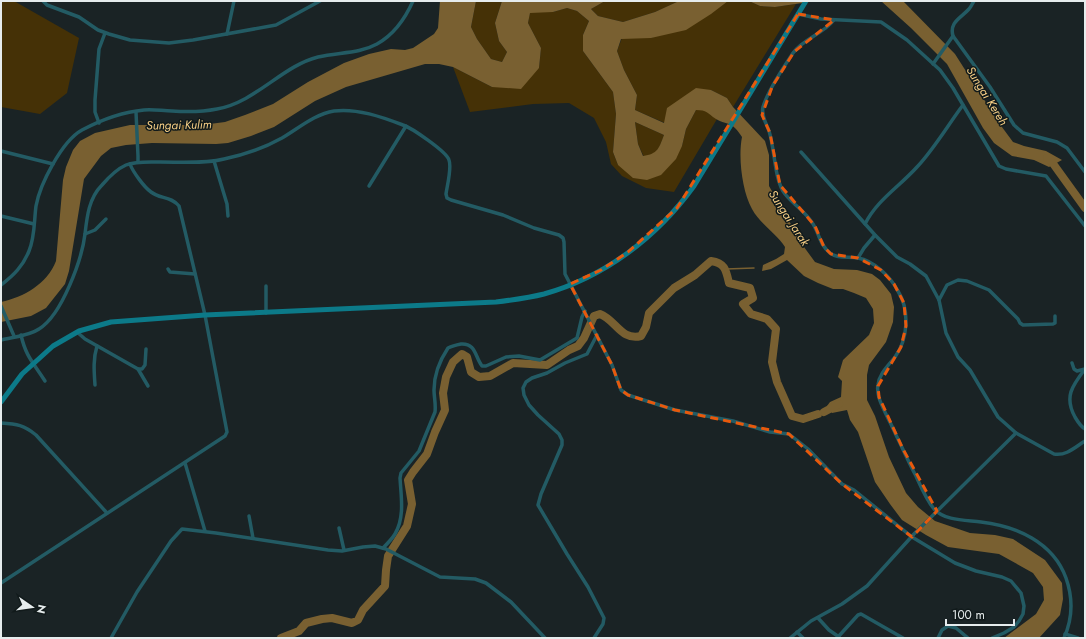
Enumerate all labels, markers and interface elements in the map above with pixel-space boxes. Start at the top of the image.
water label: Sungai Kereh [962,63,1012,129]
water label: Sungai Kulim [146,115,212,135]
water label: Sungai Jarak [764,186,814,250]
north arrow [12,587,52,627]
scale bar [946,601,1014,627]
text: N [33,603,51,615]
text: 100 m [952,606,985,624]

